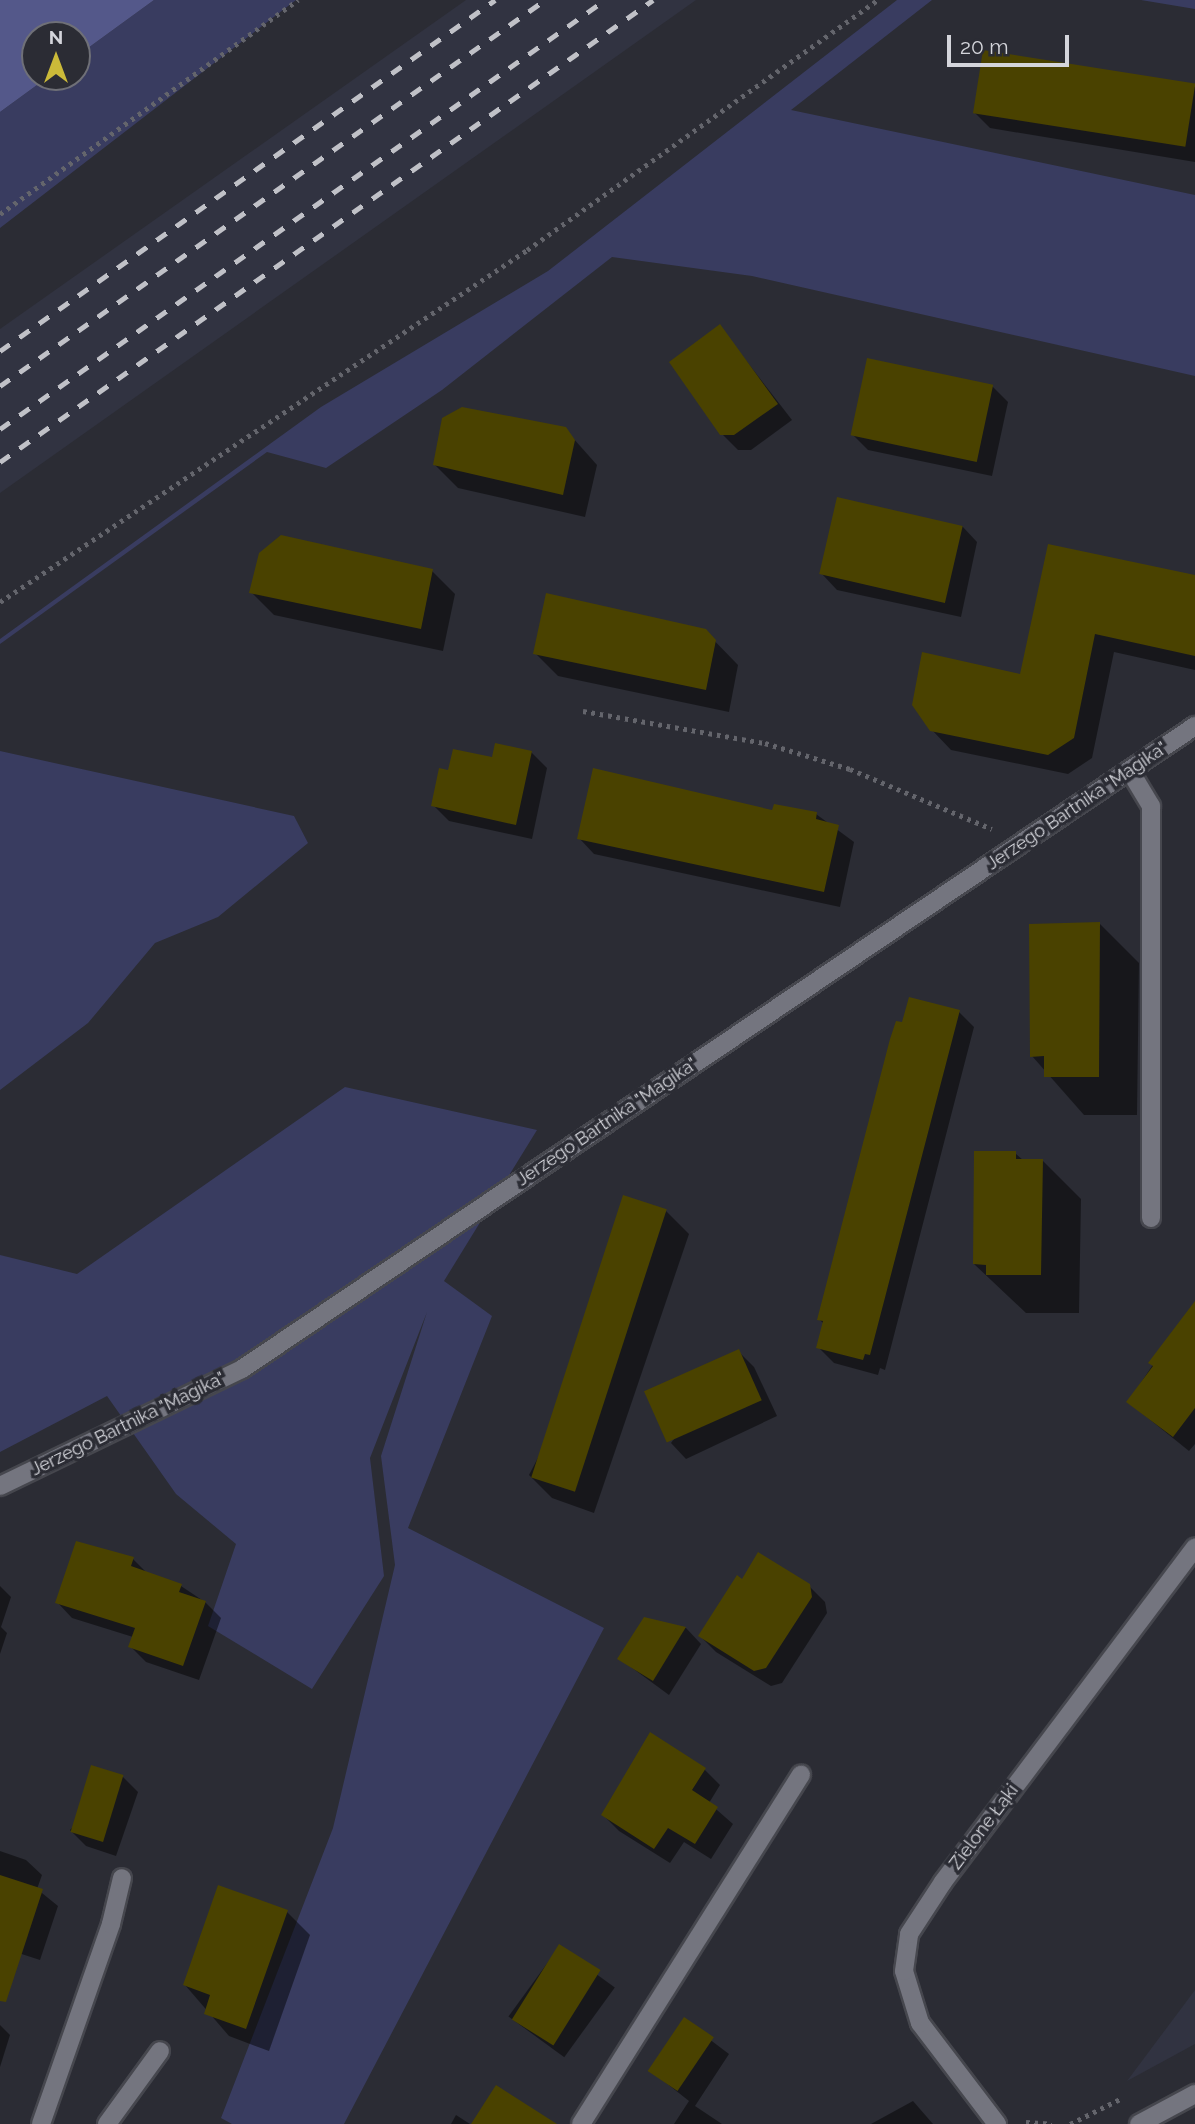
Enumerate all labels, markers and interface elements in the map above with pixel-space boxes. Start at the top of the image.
north arrow [21,21,91,91]
scale bar [950,21,1072,65]
text: N [49,26,63,48]
text: 20 m [960,34,1008,59]
street label: Jerzego Bartnika "Magika" [982,737,1172,875]
street label: Jerzego Bartnika "Magika" [512,1053,702,1191]
street label: Jerzego Bartnika "Magika" [27,1367,229,1481]
street label: Zielone Łąki [945,1780,1023,1874]

